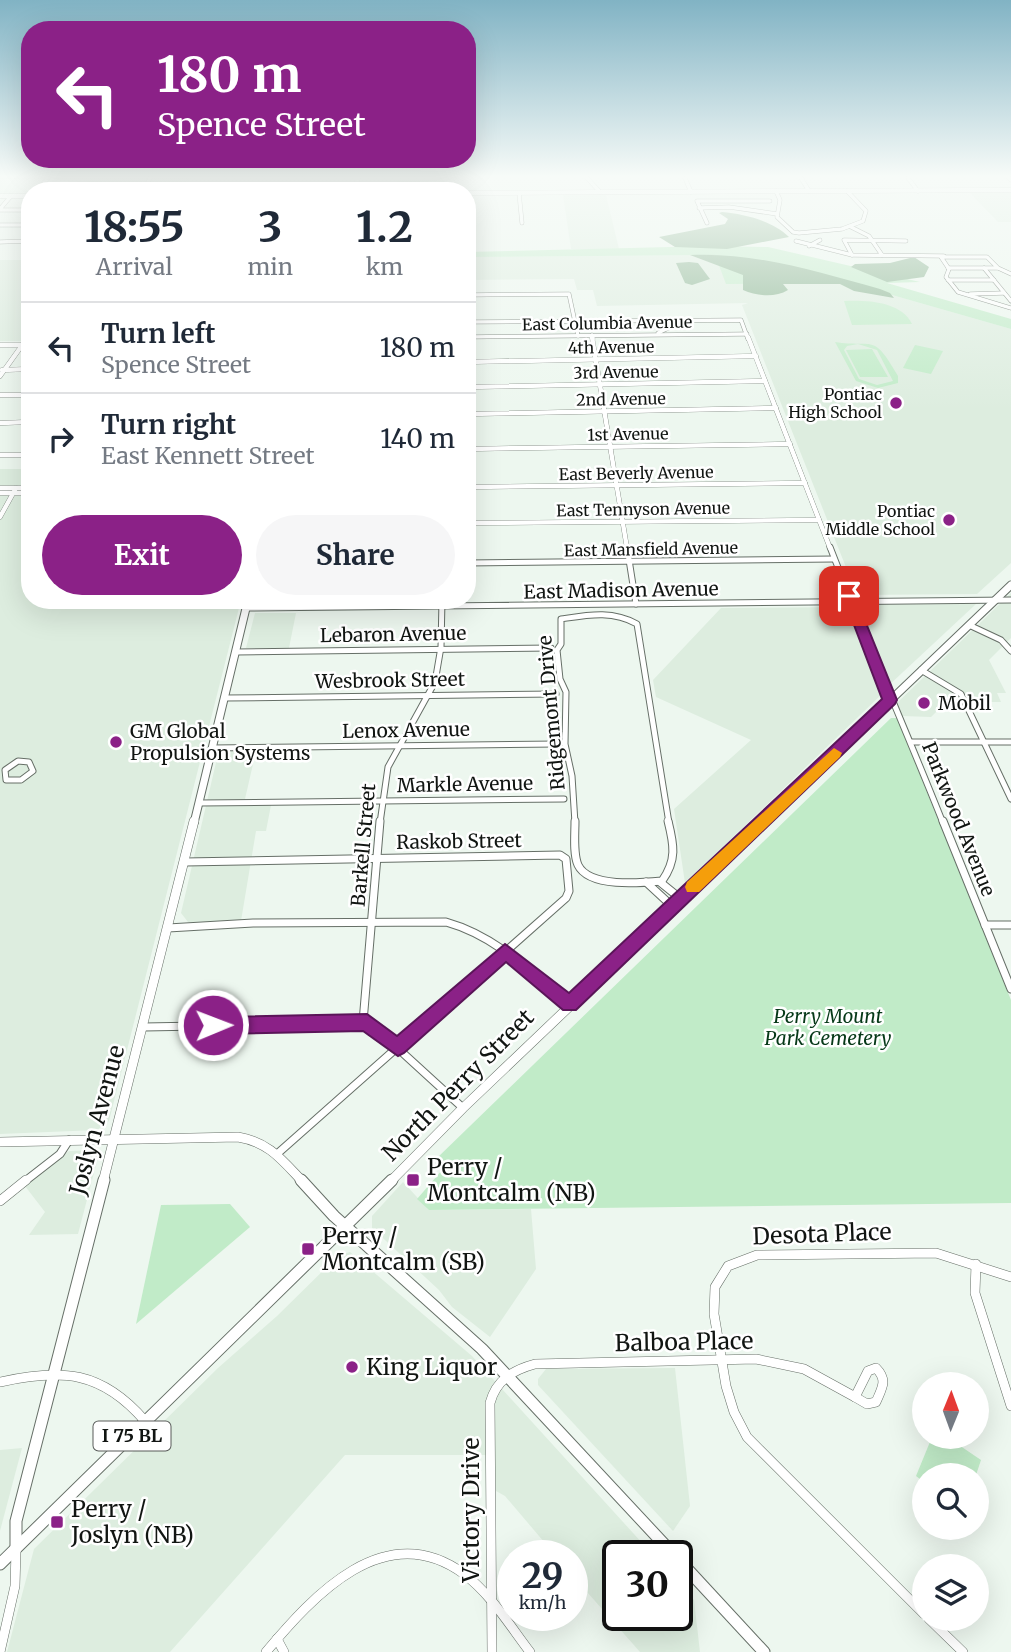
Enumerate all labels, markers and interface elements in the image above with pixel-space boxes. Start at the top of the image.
text: 180 m [157,44,302,105]
icon: left [42,49,133,140]
text: Spence Street [157,105,366,145]
text: 18:55 [84,201,185,253]
text: 3 [258,201,282,253]
text: 1.2 [356,201,413,253]
text: Arrival [96,252,173,281]
text: min [247,252,293,281]
text: km [366,252,403,281]
street label: East Columbia Avenue [522,312,692,334]
text: Turn left [101,317,215,350]
icon: left [42,329,80,367]
text: 180 m [380,331,455,364]
street label: 4th Avenue [568,336,654,358]
text: Spence Street [101,350,251,379]
street label: 3rd Avenue [573,361,659,383]
place label: Pontiac High School [788,384,882,422]
street label: 2nd Avenue [576,388,666,410]
marker: Pontiac High School [888,395,904,411]
text: Turn right [101,408,236,441]
icon: right [42,420,80,458]
text: 140 m [380,422,455,455]
street label: 1st Avenue [587,423,669,445]
text: East Kennett Street [101,441,314,470]
street label: East Beverly Avenue [558,462,714,484]
street label: East Tennyson Avenue [556,497,730,521]
place label: Pontiac Middle School [825,501,935,539]
marker: Pontiac Middle School [941,512,957,528]
button: Exit [42,515,242,595]
button: Share [256,515,455,595]
street label: East Mansfield Avenue [564,537,738,561]
pin [819,566,879,626]
street label: East Madison Avenue [523,576,719,604]
icon: arrive [830,577,868,615]
street label: Lebaron Avenue [320,621,467,647]
street label: Ridgemont Drive [532,634,570,791]
street label: Wesbrook Street [314,667,466,693]
place label: Mobil [938,691,991,715]
marker: Mobil [916,695,932,711]
street label: Lenox Avenue [342,717,470,743]
place label: GM Global Propulsion Systems [130,719,310,765]
marker: GM Global Propulsion Systems [108,734,124,750]
street label: Parkwood Avenue [917,738,1001,900]
street label: Markle Avenue [397,771,533,797]
street label: Barkell Street [346,782,380,908]
street label: Raskob Street [396,828,523,854]
position arrow [176,988,250,1062]
street label: North Perry Street [376,1003,540,1167]
park label: Perry Mount Park Cemetery [765,1004,891,1050]
street label: Joslyn Avenue [62,1042,130,1199]
place label: Perry / Montcalm (NB) [427,1152,596,1207]
marker: Perry / Montcalm (NB) [405,1172,421,1188]
street label: Desota Place [752,1217,892,1250]
place label: Perry / Montcalm (SB) [322,1221,485,1276]
marker: Perry / Montcalm (SB) [300,1241,316,1257]
street label: Balboa Place [614,1326,754,1357]
place label: King Liquor [366,1352,497,1381]
marker: King Liquor [344,1359,360,1375]
north arrow [912,1372,989,1449]
map controls [912,1372,989,1631]
road number: I 75 BL [94,1422,170,1450]
street label: Victory Drive [456,1437,485,1584]
button: search [912,1463,989,1540]
place label: Perry / Joslyn (NB) [70,1494,194,1549]
marker: Perry / Joslyn (NB) [49,1514,65,1530]
speed limit sign: 30 [602,1540,693,1631]
text: 29 [522,1554,563,1598]
button: layers [912,1554,989,1631]
text: km/h [519,1591,566,1614]

